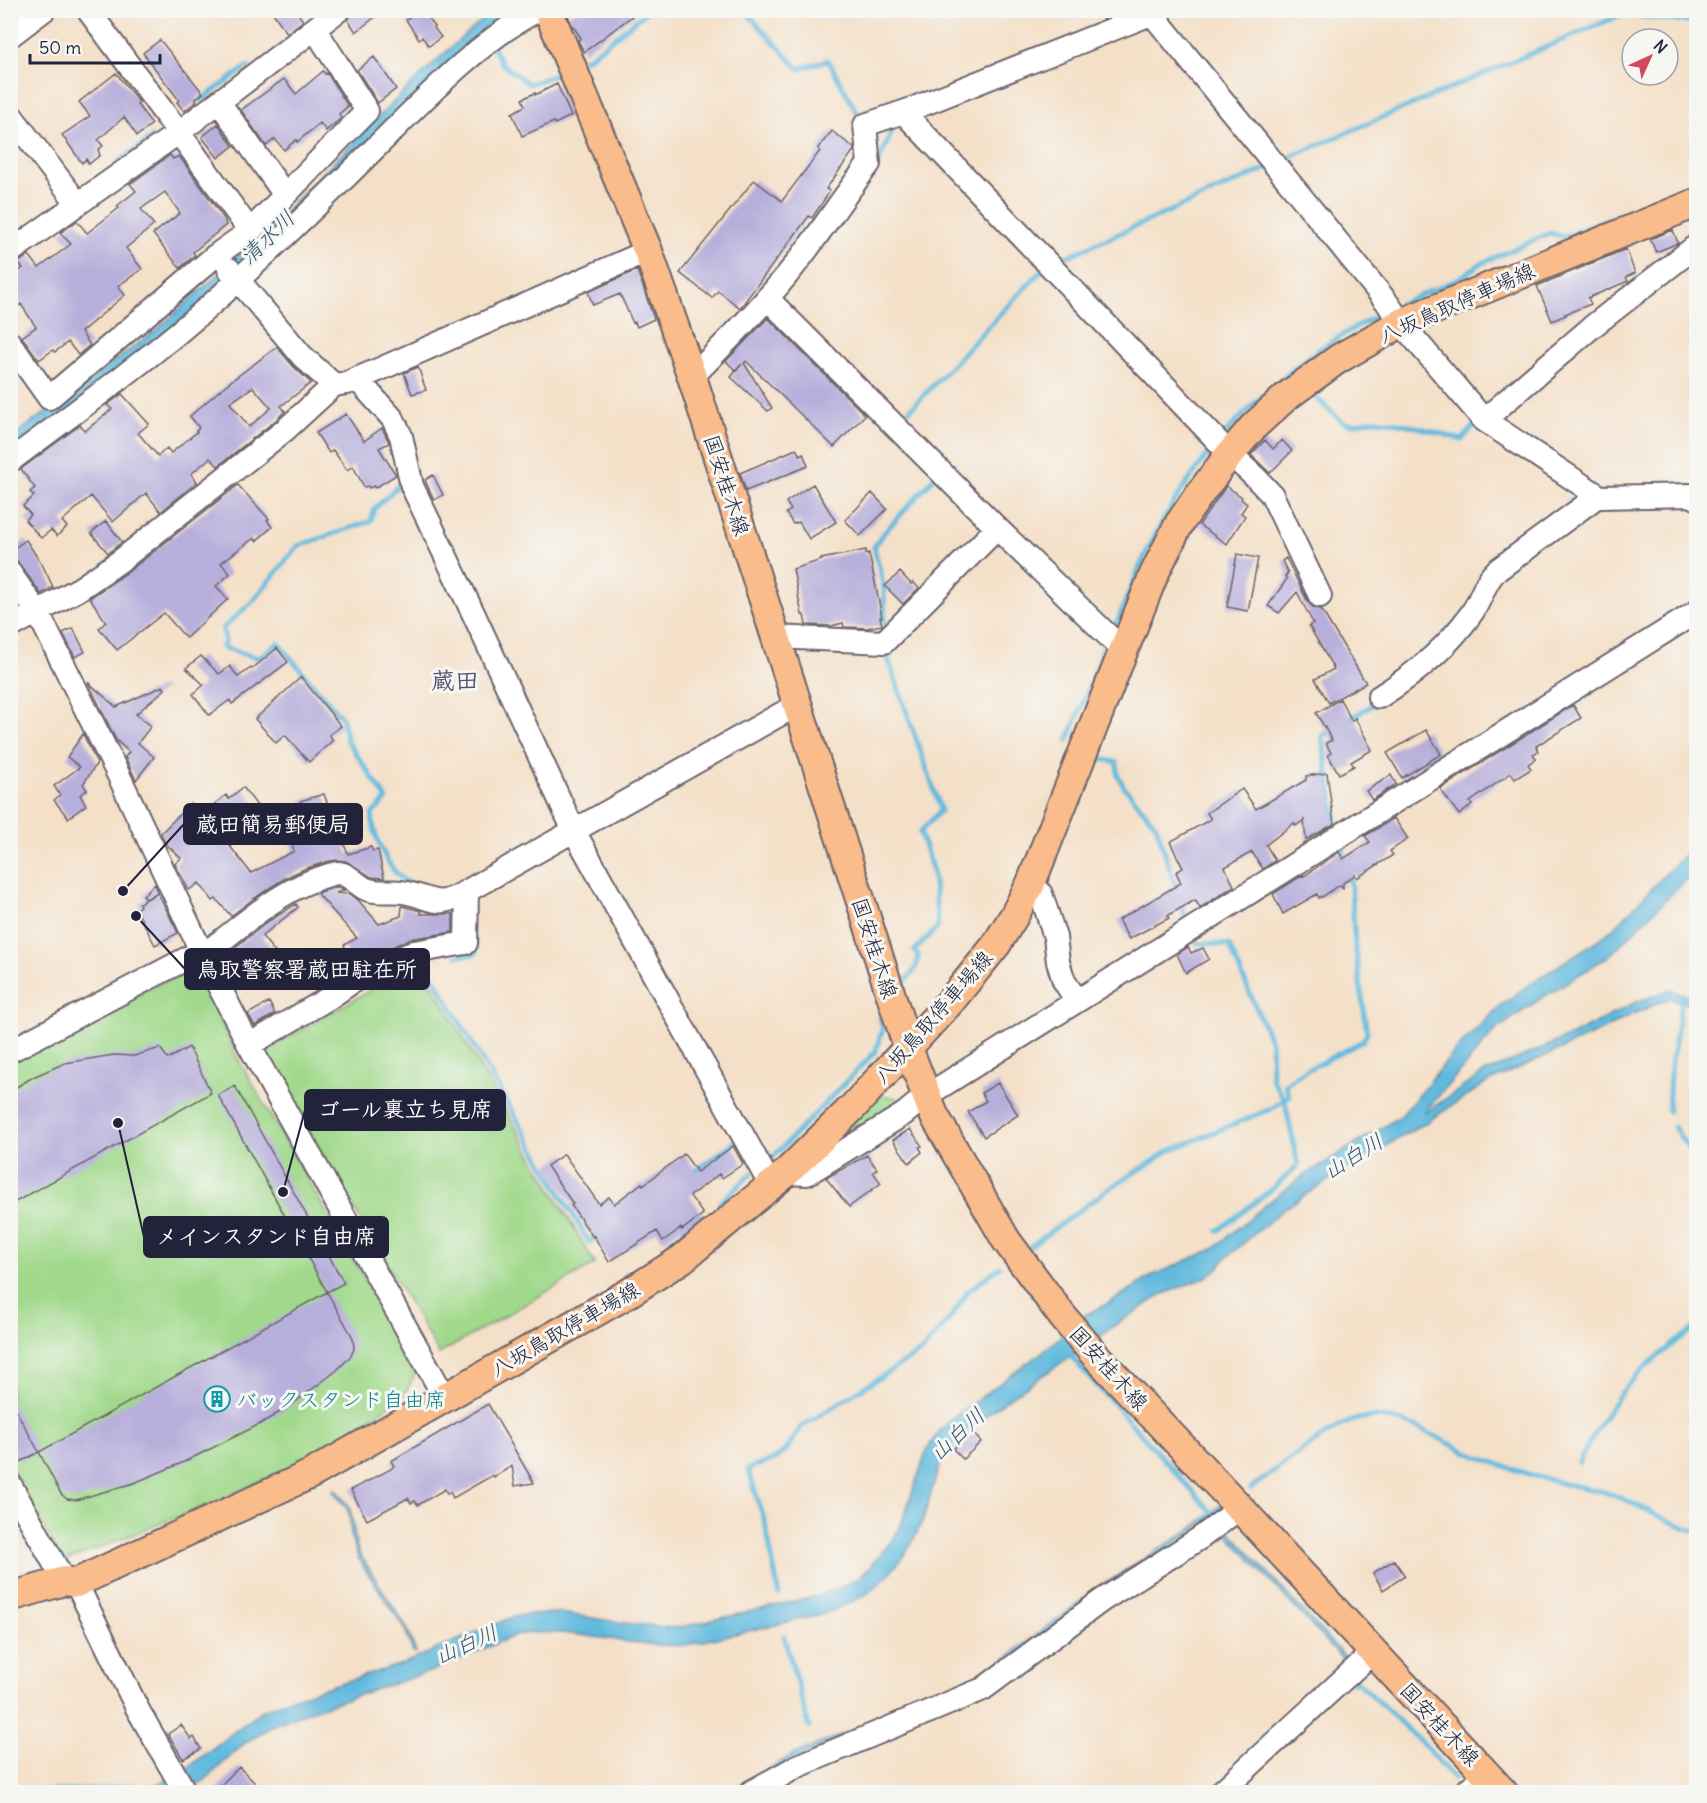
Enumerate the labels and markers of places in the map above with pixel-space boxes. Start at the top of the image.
callout: 蔵田簡易郵便局 [184,804,362,844]
callout: 鳥取警察署蔵田駐在所 [185,949,429,989]
callout: ゴール裏立ち見席 [305,1090,505,1130]
callout: メインスタンド自由席 [144,1217,388,1257]
building icon: バックスタンド自由席 [202,1384,232,1414]
place label: バックスタンド自由席 [236,1386,446,1413]

